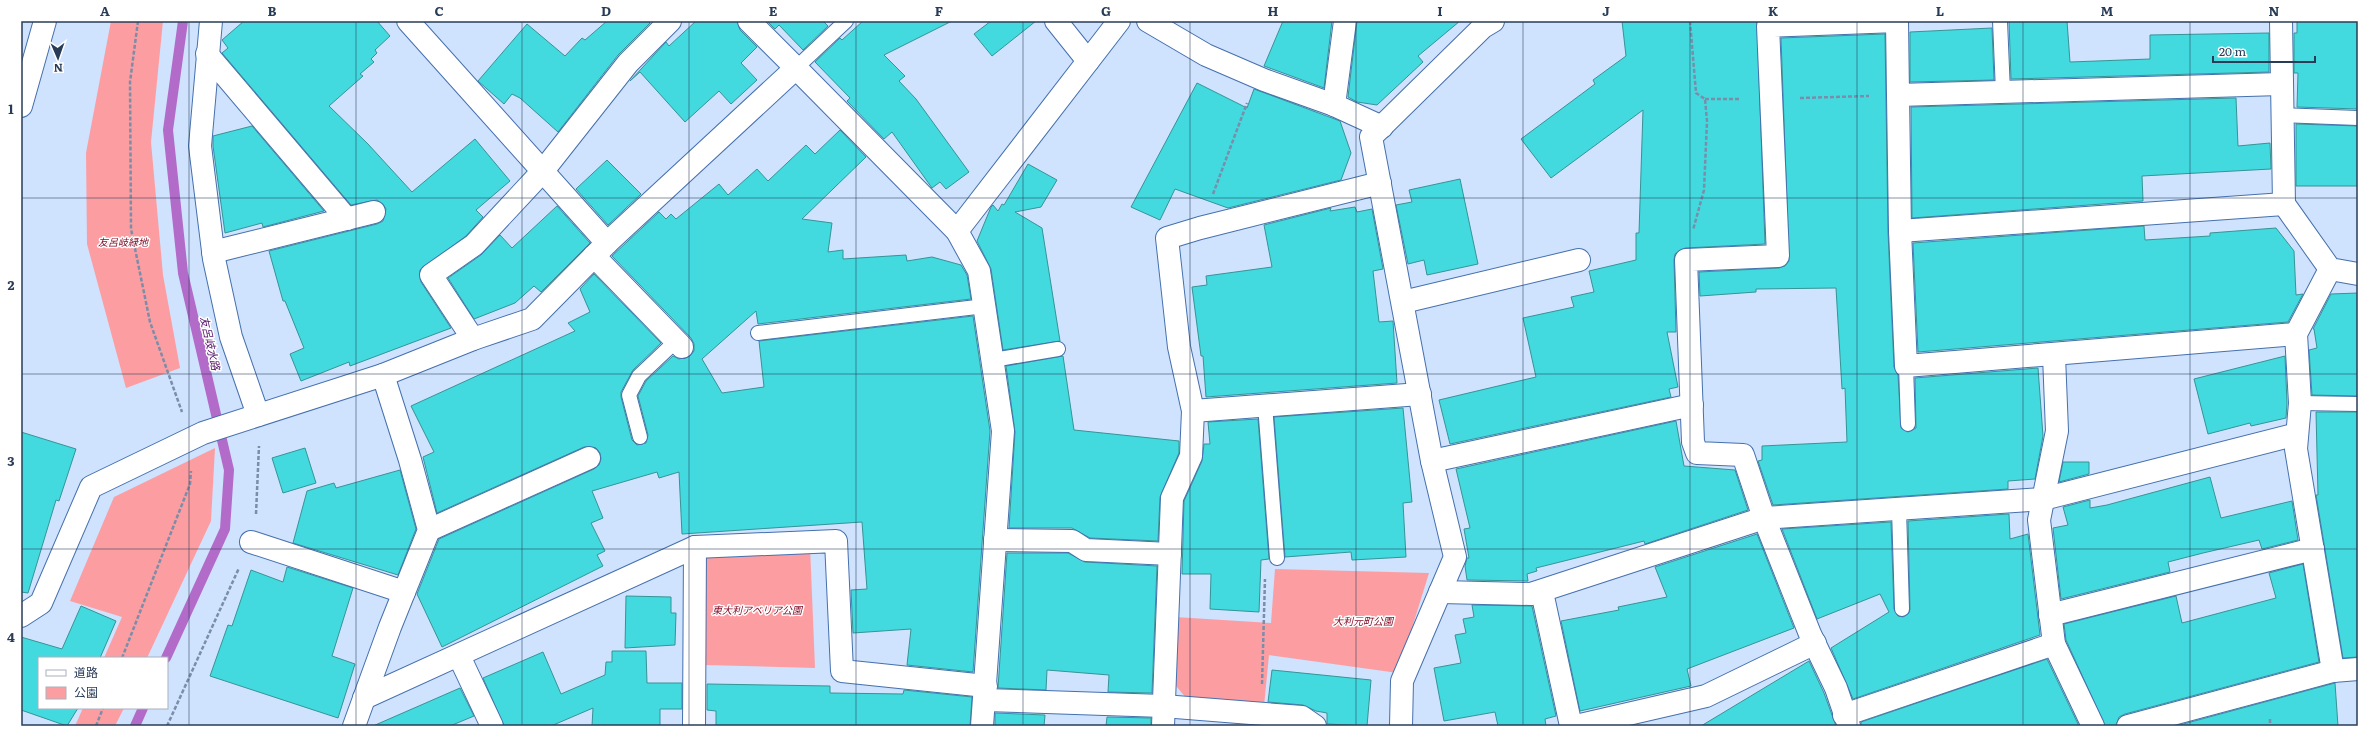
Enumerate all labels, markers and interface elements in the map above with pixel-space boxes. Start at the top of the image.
text: A [100,1,110,20]
text: B [268,1,277,20]
text: C [434,1,444,20]
text: D [601,1,611,20]
text: E [769,1,778,20]
text: F [935,1,943,20]
text: G [1101,1,1111,20]
text: H [1268,1,1279,20]
text: I [1437,1,1443,20]
text: J [1602,1,1610,20]
text: K [1768,1,1779,20]
text: L [1936,1,1944,20]
text: M [2101,1,2114,20]
text: N [2269,1,2280,20]
north arrow [38,38,78,78]
scale bar [2213,38,2315,64]
text: 20 m [2219,42,2246,60]
text: N [53,61,63,77]
text: 1 [8,99,14,118]
park label: 友呂岐緑地 [98,234,149,249]
text: 2 [8,275,15,294]
water label: 友呂岐水路 [197,314,225,373]
text: 3 [7,451,15,470]
park label: 東大利アベリア公園 [712,602,804,617]
park label: 大利元町公園 [1333,613,1395,628]
text: 4 [7,627,15,646]
legend [38,657,168,709]
text: 道路 [74,663,98,681]
text: 公園 [74,683,98,701]

